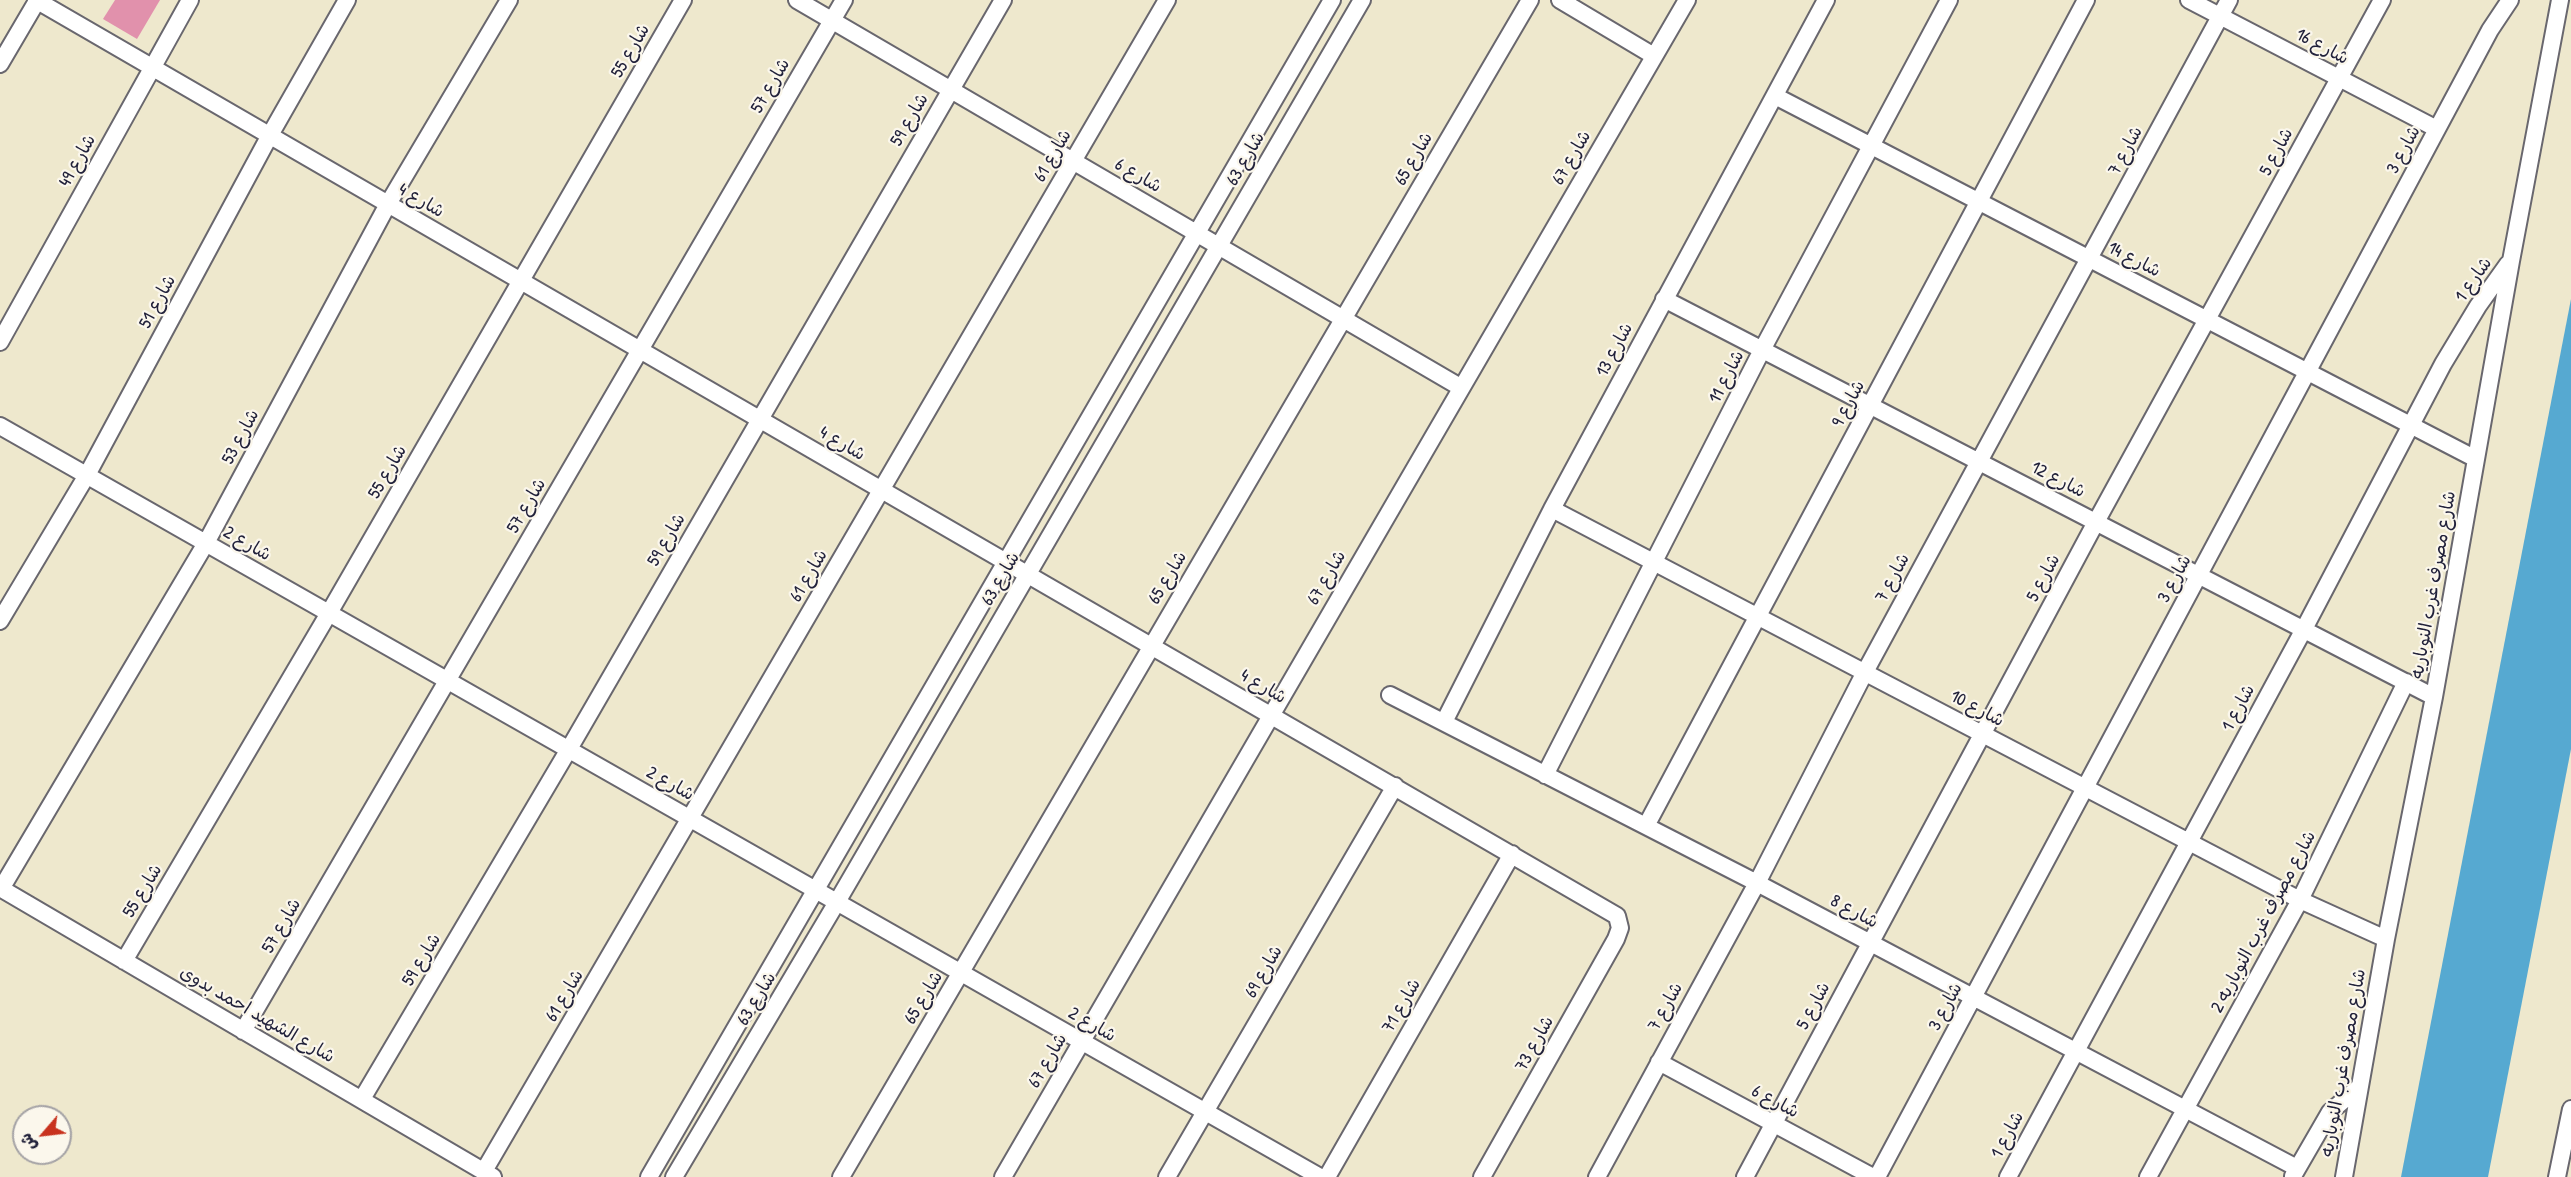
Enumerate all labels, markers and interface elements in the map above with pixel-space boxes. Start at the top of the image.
street label: شارع 55 [607,20,655,82]
street label: شارع 16 [2292,24,2352,70]
street label: شارع 57 [747,55,795,117]
street label: شارع 59 [886,90,934,150]
street label: شارع 3 [2382,122,2426,178]
street label: شارع 7 [2104,123,2148,179]
street label: شارع 5 [2256,125,2298,179]
street label: شارع 61 [1029,126,1077,186]
street label: شارع 67 [1548,127,1596,189]
street label: شارع 63 [1222,128,1270,190]
street label: شارع 65 [1390,129,1438,189]
street label: شارع 49 [55,131,101,191]
street label: شارع 6 [1111,154,1165,198]
street label: شارع 4 [394,179,448,223]
street label: شارع 14 [2104,238,2164,282]
street label: شارع 1 [2451,253,2497,307]
street label: شارع 51 [135,272,181,332]
street label: شارع 13 [1592,319,1638,381]
street label: شارع 11 [1705,347,1749,407]
street label: شارع 9 [1828,377,1870,431]
street label: شارع 53 [218,406,264,468]
street label: شارع 4 [815,422,869,466]
street label: شارع 55 [364,441,412,503]
street label: شارع 12 [2027,457,2089,503]
street label: شارع 57 [503,475,551,537]
street label: شارع مصرف غرب النوباريه [2407,489,2461,681]
street label: شارع 59 [643,510,691,570]
street label: شارع 2 [219,522,275,566]
street label: شارع 61 [785,546,833,606]
street label: شارع 67 [1303,547,1351,609]
street label: شارع 63 [977,548,1025,610]
street label: شارع 65 [1144,548,1192,608]
street label: شارع 7 [1871,550,1915,606]
street label: شارع 5 [2023,551,2065,605]
street label: شارع 3 [2153,551,2197,607]
street label: شارع 4 [1236,665,1290,709]
street label: شارع 1 [2218,681,2260,735]
street label: شارع 10 [1946,686,2008,732]
street label: شارع 2 [642,762,698,806]
street label: شارع مصرف غرب النوباريه 2 [2207,827,2321,1017]
street label: شارع 55 [119,860,167,922]
street label: شارع 8 [1826,891,1882,933]
street label: شارع 57 [258,895,306,957]
street label: شارع 59 [398,930,446,990]
street label: شارع 69 [1240,942,1288,1002]
street label: شارع الشهيد احمد بدوى [176,962,338,1068]
street label: شارع 61 [541,966,589,1026]
street label: شارع مصرف غرب النوباريه [2317,967,2371,1159]
street label: شارع 63 [733,968,781,1030]
street label: شارع 65 [900,968,948,1028]
street label: شارع 71 [1378,975,1426,1037]
street label: شارع 7 [1644,979,1688,1035]
street label: شارع 5 [1793,979,1835,1033]
street label: شارع 3 [1924,979,1968,1035]
street label: شارع 2 [1064,1003,1120,1047]
street label: شارع 73 [1511,1012,1559,1076]
street label: شارع 67 [1024,1030,1072,1092]
street label: شارع 6 [1748,1081,1802,1123]
north arrow [12,1105,72,1165]
street label: شارع 1 [1987,1108,2029,1162]
text: ش [14,1130,42,1155]

